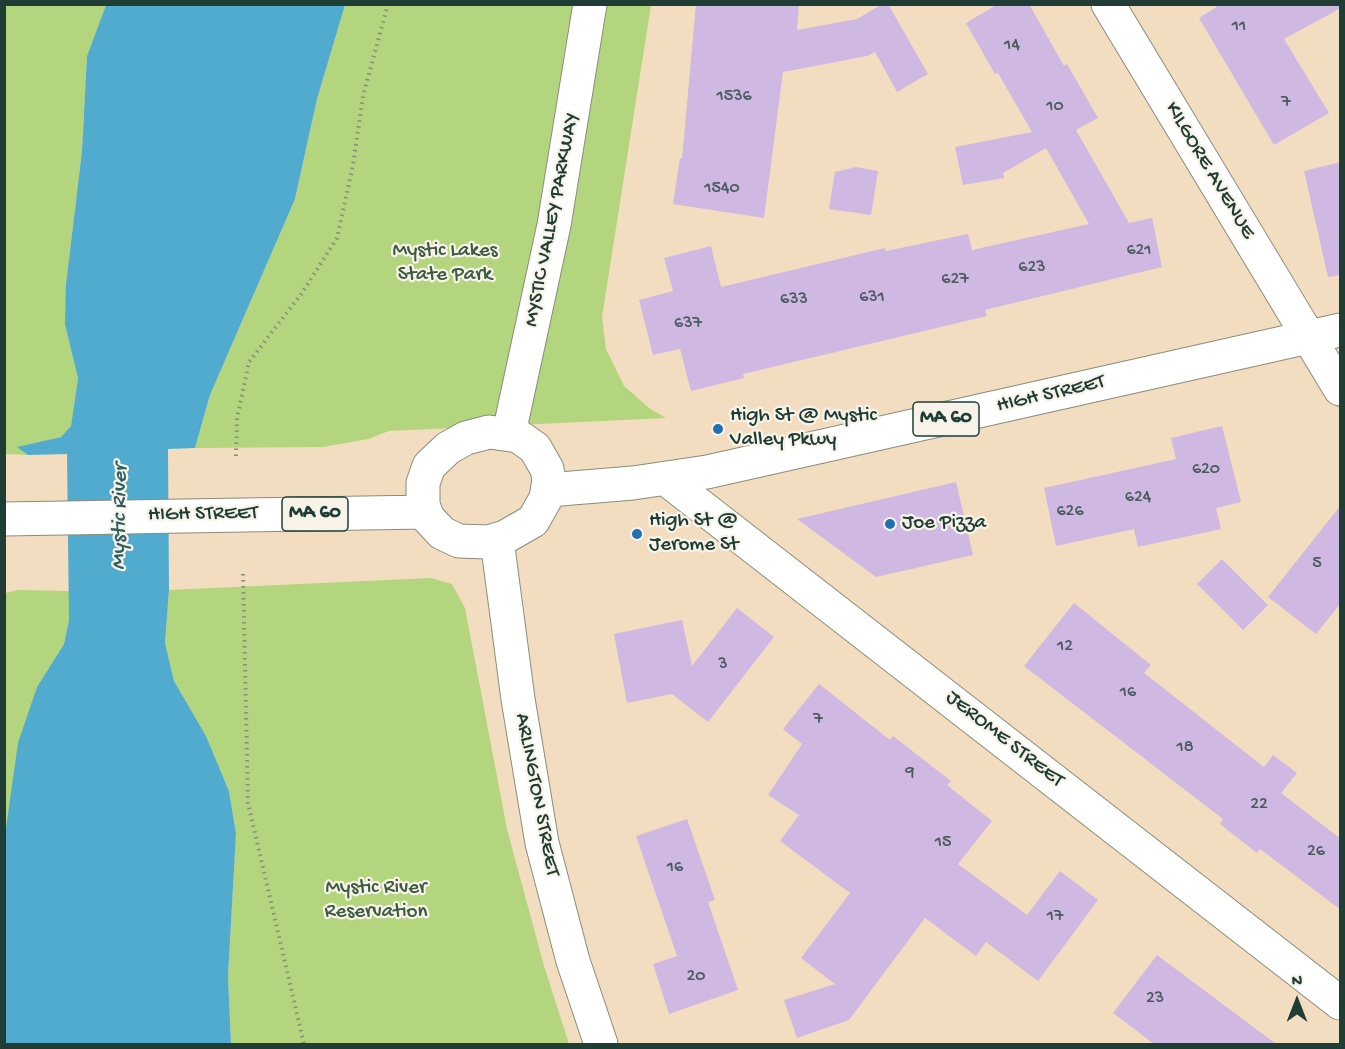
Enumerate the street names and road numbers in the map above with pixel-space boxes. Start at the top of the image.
street label: KILGORE AVENUE [1158,98,1260,244]
street label: MYSTIC VALLEY PARKWAY [520,111,586,329]
street label: HIGH STREET [994,370,1108,420]
road number: MA 60 [913,402,979,436]
road number: MA 60 [282,497,348,531]
street label: HIGH STREET [148,501,258,529]
street label: JEROME STREET [940,686,1068,794]
street label: ARLINGTON STREET [508,711,564,879]

